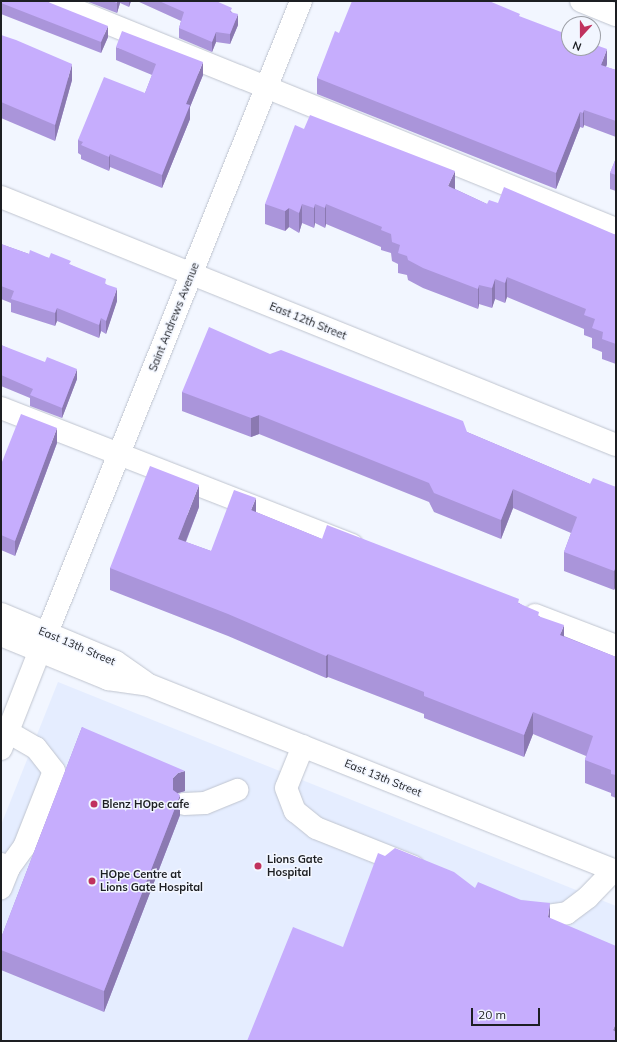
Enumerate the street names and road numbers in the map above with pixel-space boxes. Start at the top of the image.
street label: Saint Andrews Avenue [146,261,202,373]
street label: East 12th Street [268,300,348,342]
street label: East 13th Street [37,624,117,668]
street label: East 13th Street [343,757,423,799]

